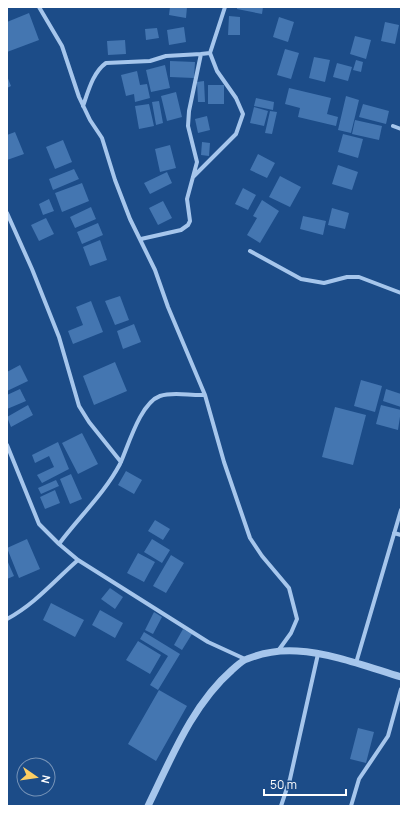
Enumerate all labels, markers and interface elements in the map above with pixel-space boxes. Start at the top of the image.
north arrow [16,757,56,797]
scale bar [264,771,346,797]
text: N [38,774,54,785]
text: 50 m [270,776,297,793]

